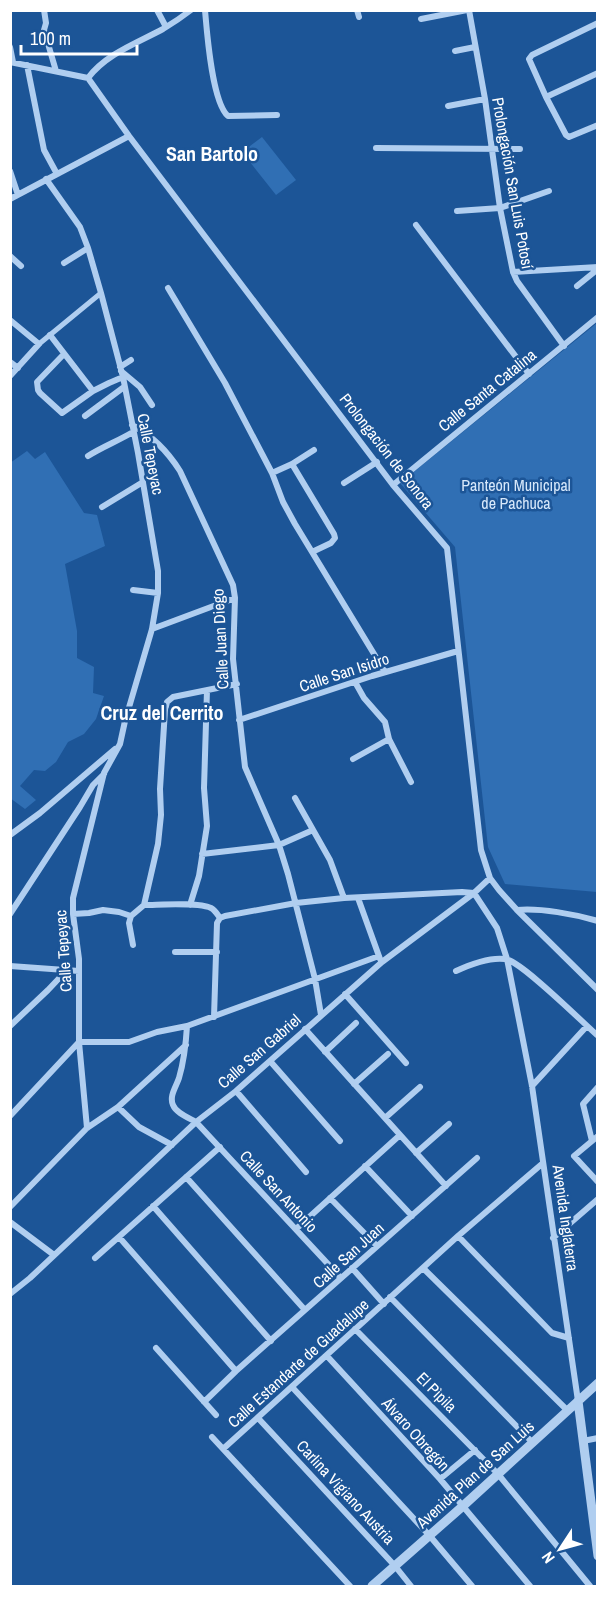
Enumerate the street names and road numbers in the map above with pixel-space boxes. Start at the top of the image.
street label: Prolongación San Luis Potosí [487,96,539,271]
street label: Calle Santa Catalina [433,343,541,436]
street label: Prolongación de Sonora [335,388,440,514]
street label: Calle Tepeyac [132,412,170,497]
street label: Calle Juan Diego [206,588,234,690]
street label: Calle San Isidro [296,647,392,697]
street label: Calle Tepeyac [49,909,77,993]
street label: Calle San Gabriel [213,1009,305,1093]
street label: Calle San Antonio [235,1145,323,1237]
street label: Avenida Inglaterra [548,1162,584,1273]
street label: Calle San Juan [308,1217,388,1293]
street label: Calle Estandarte de Guadalupe [223,1294,373,1432]
street label: El Pìpila [412,1367,463,1418]
street label: Álvaro Obregón [376,1392,455,1476]
street label: Avenida Plan de San Luis [411,1415,539,1534]
street label: Carlina Vigiano Austria [292,1435,401,1550]

